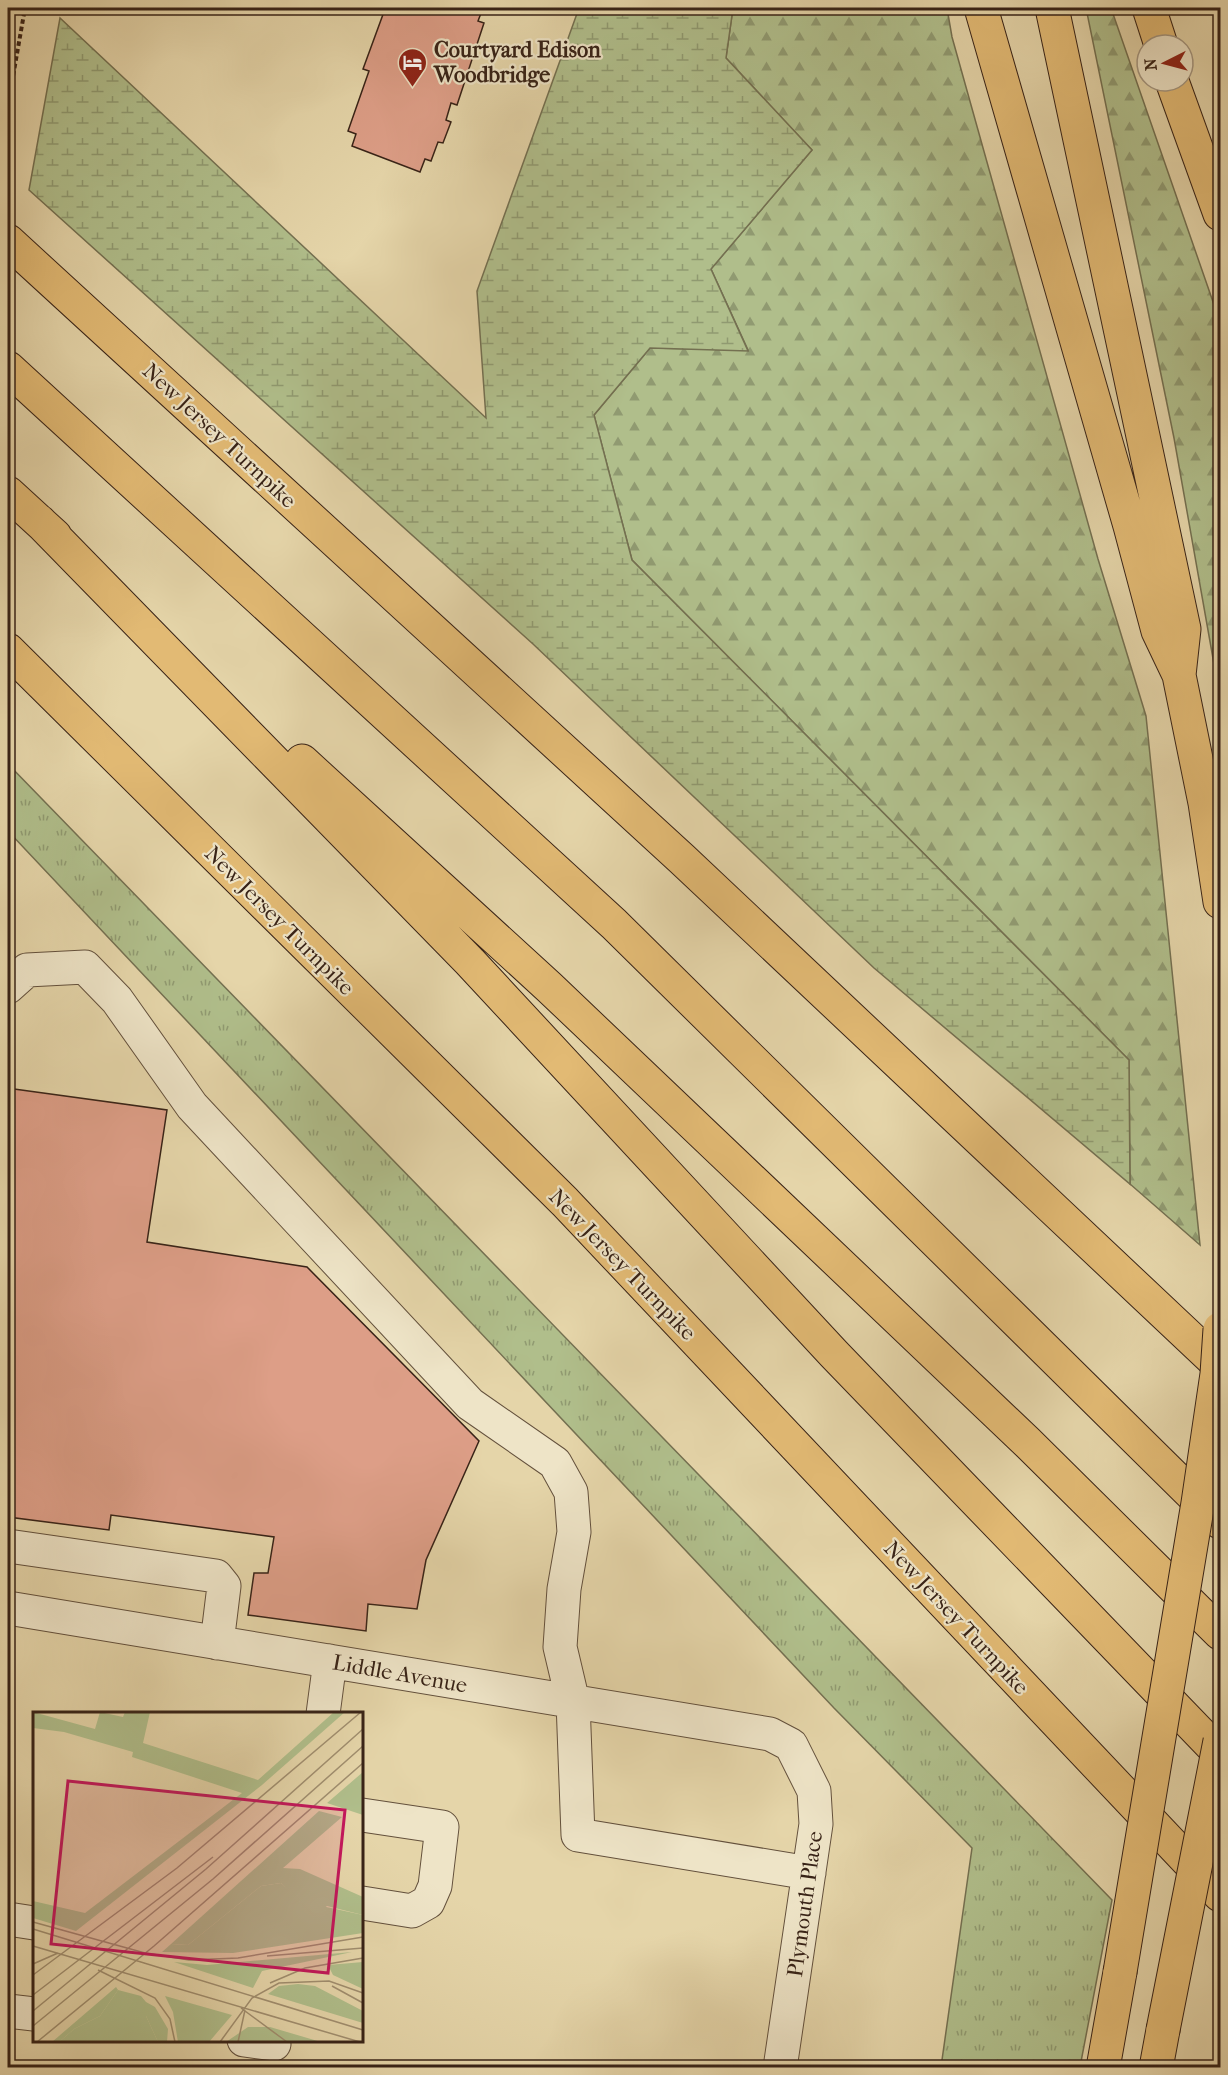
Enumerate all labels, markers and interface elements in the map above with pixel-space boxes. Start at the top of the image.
north arrow [1135,33,1195,93]
place label: Courtyard Edison Woodbridge [433,37,601,88]
hotel icon: Courtyard Edison Woodbridge [397,46,429,88]
text: N [1140,57,1161,72]
street label: New Jersey Turnpike [137,358,302,514]
street label: New Jersey Turnpike [199,841,359,1001]
street label: New Jersey Turnpike [543,1184,701,1346]
street label: New Jersey Turnpike [878,1536,1034,1700]
street label: Liddle Avenue [331,1649,469,1699]
inset map [33,1712,363,2042]
street label: Plymouth Place [782,1829,828,1979]

